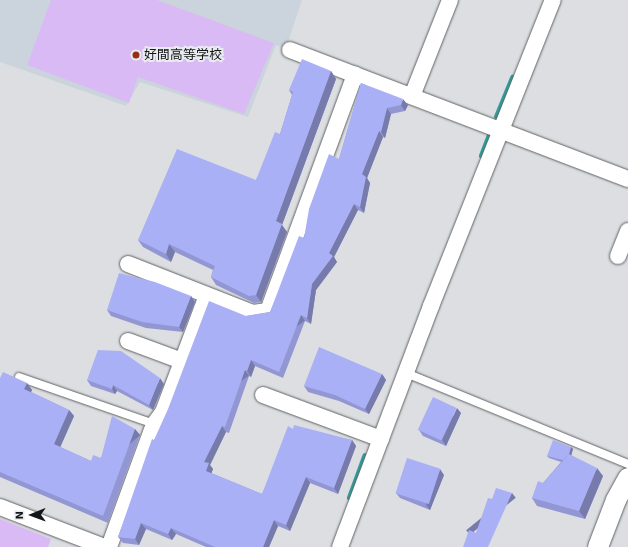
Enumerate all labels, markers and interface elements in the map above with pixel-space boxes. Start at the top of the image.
place label: 好間高等学校 [144,47,222,63]
marker: 好間高等学校 [131,50,141,60]
north arrow [12,495,52,535]
text: N [13,511,26,519]

